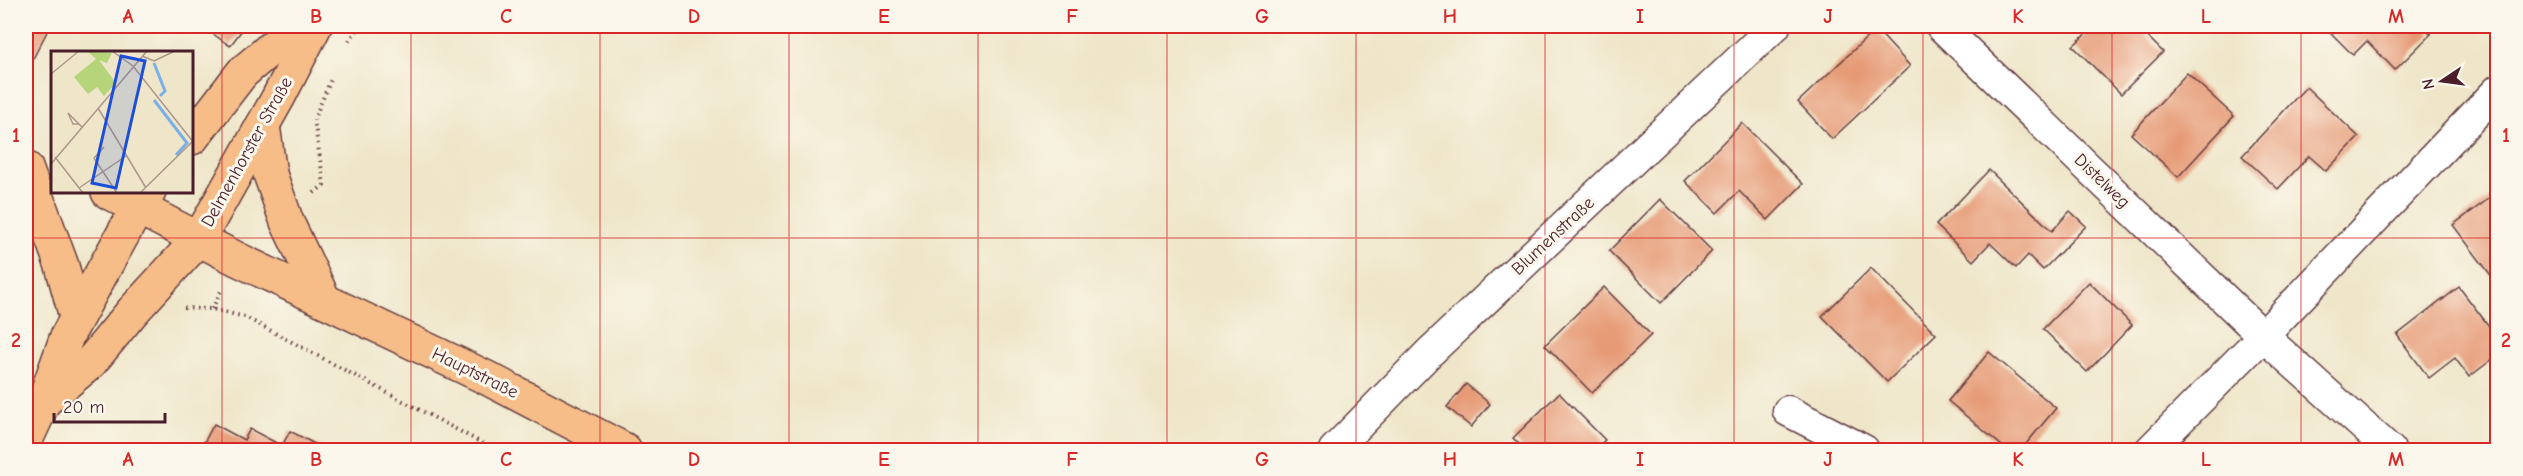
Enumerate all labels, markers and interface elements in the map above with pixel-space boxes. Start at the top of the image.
text: A [122,5,134,28]
text: B [310,5,322,28]
text: C [500,5,512,28]
text: D [688,5,700,28]
text: E [878,5,890,28]
text: F [1066,5,1078,28]
text: G [1255,5,1269,28]
text: H [1443,5,1457,28]
text: I [1636,5,1644,28]
text: J [1823,5,1833,28]
text: K [2012,5,2024,28]
text: L [2201,5,2211,28]
text: M [2388,5,2404,28]
inset map [51,51,194,194]
north arrow [2412,51,2472,111]
street label: Delmenhorster Straße [197,73,297,231]
text: N [2418,77,2438,91]
text: 1 [12,124,20,147]
text: 1 [2502,124,2510,147]
street label: Distelweg [2070,149,2134,213]
street label: Blumenstraße [1507,192,1599,280]
text: 2 [11,329,21,352]
text: 2 [2501,329,2511,352]
street label: Hauptstraße [428,343,522,403]
scale bar [54,386,165,424]
text: 20 m [63,397,104,418]
text: A [122,448,134,471]
text: B [310,448,322,471]
text: C [500,448,512,471]
text: D [688,448,700,471]
text: E [878,448,890,471]
text: F [1066,448,1078,471]
text: G [1255,448,1269,471]
text: H [1443,448,1457,471]
text: I [1636,448,1644,471]
text: J [1823,448,1833,471]
text: K [2012,448,2024,471]
text: L [2201,448,2211,471]
text: M [2388,448,2404,471]

